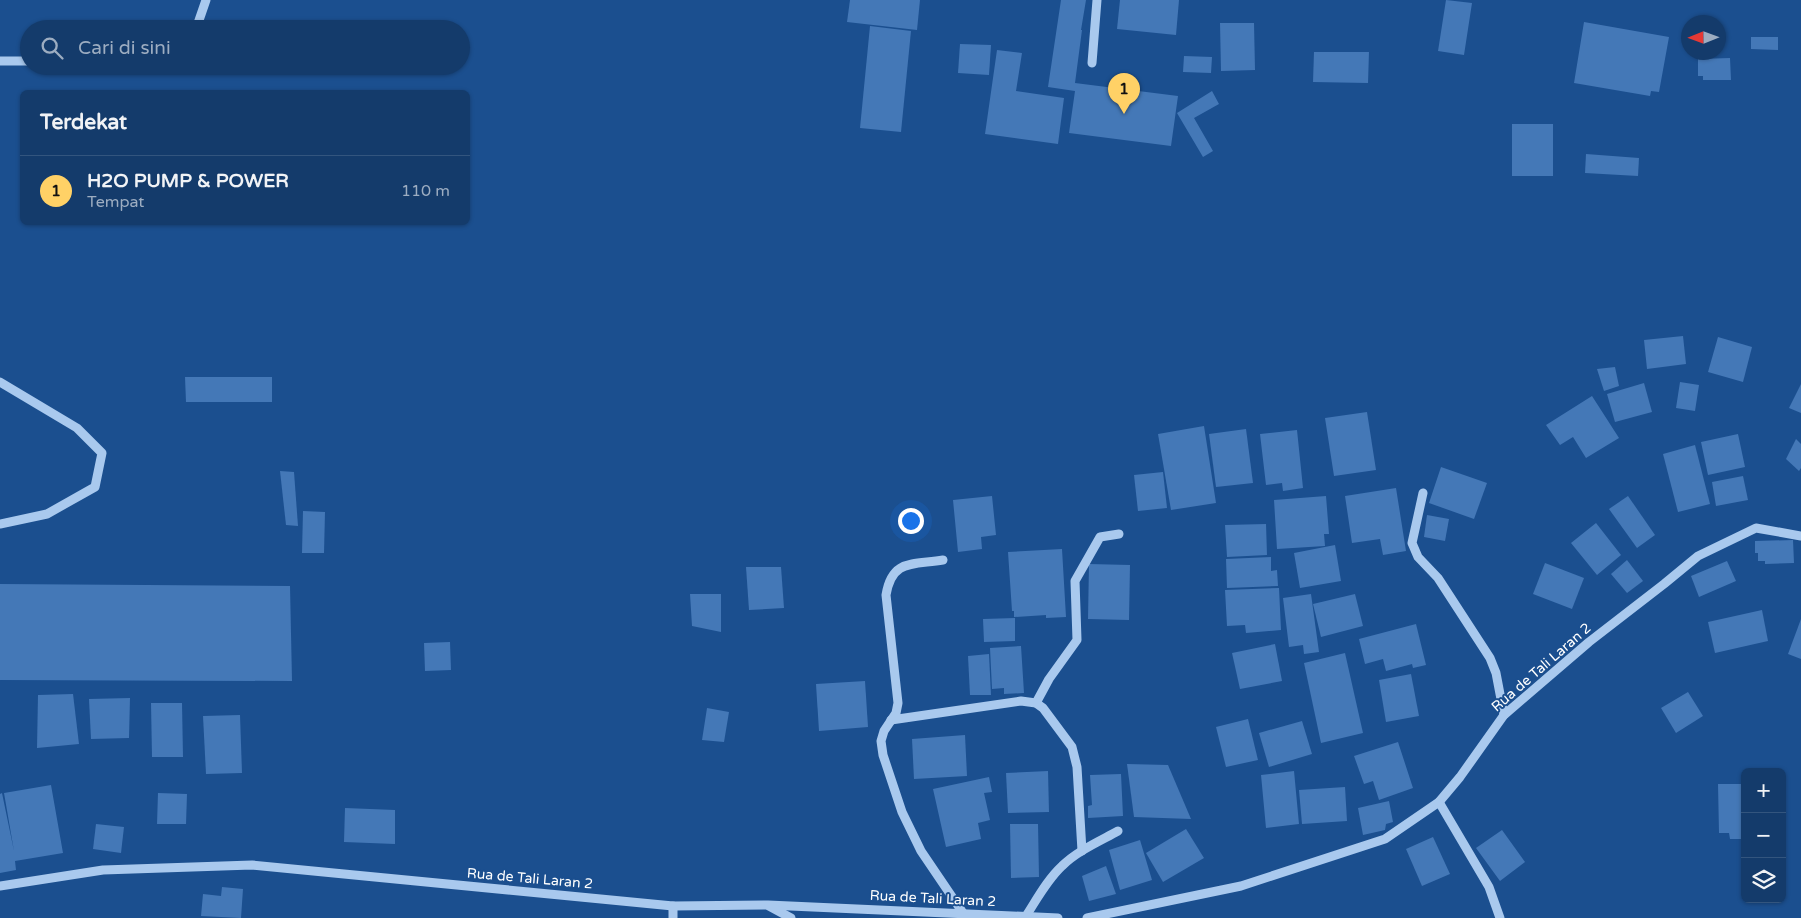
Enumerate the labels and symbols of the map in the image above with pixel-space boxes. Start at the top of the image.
north arrow [1681,15,1726,60]
pin: 1 [1108,73,1140,114]
your location [898,508,924,534]
street label: Rua de Tali Laran 2 [1488,619,1595,715]
street label: Rua de Tali Laran 2 [466,865,594,892]
street label: Rua de Tali Laran 2 [869,887,997,910]

